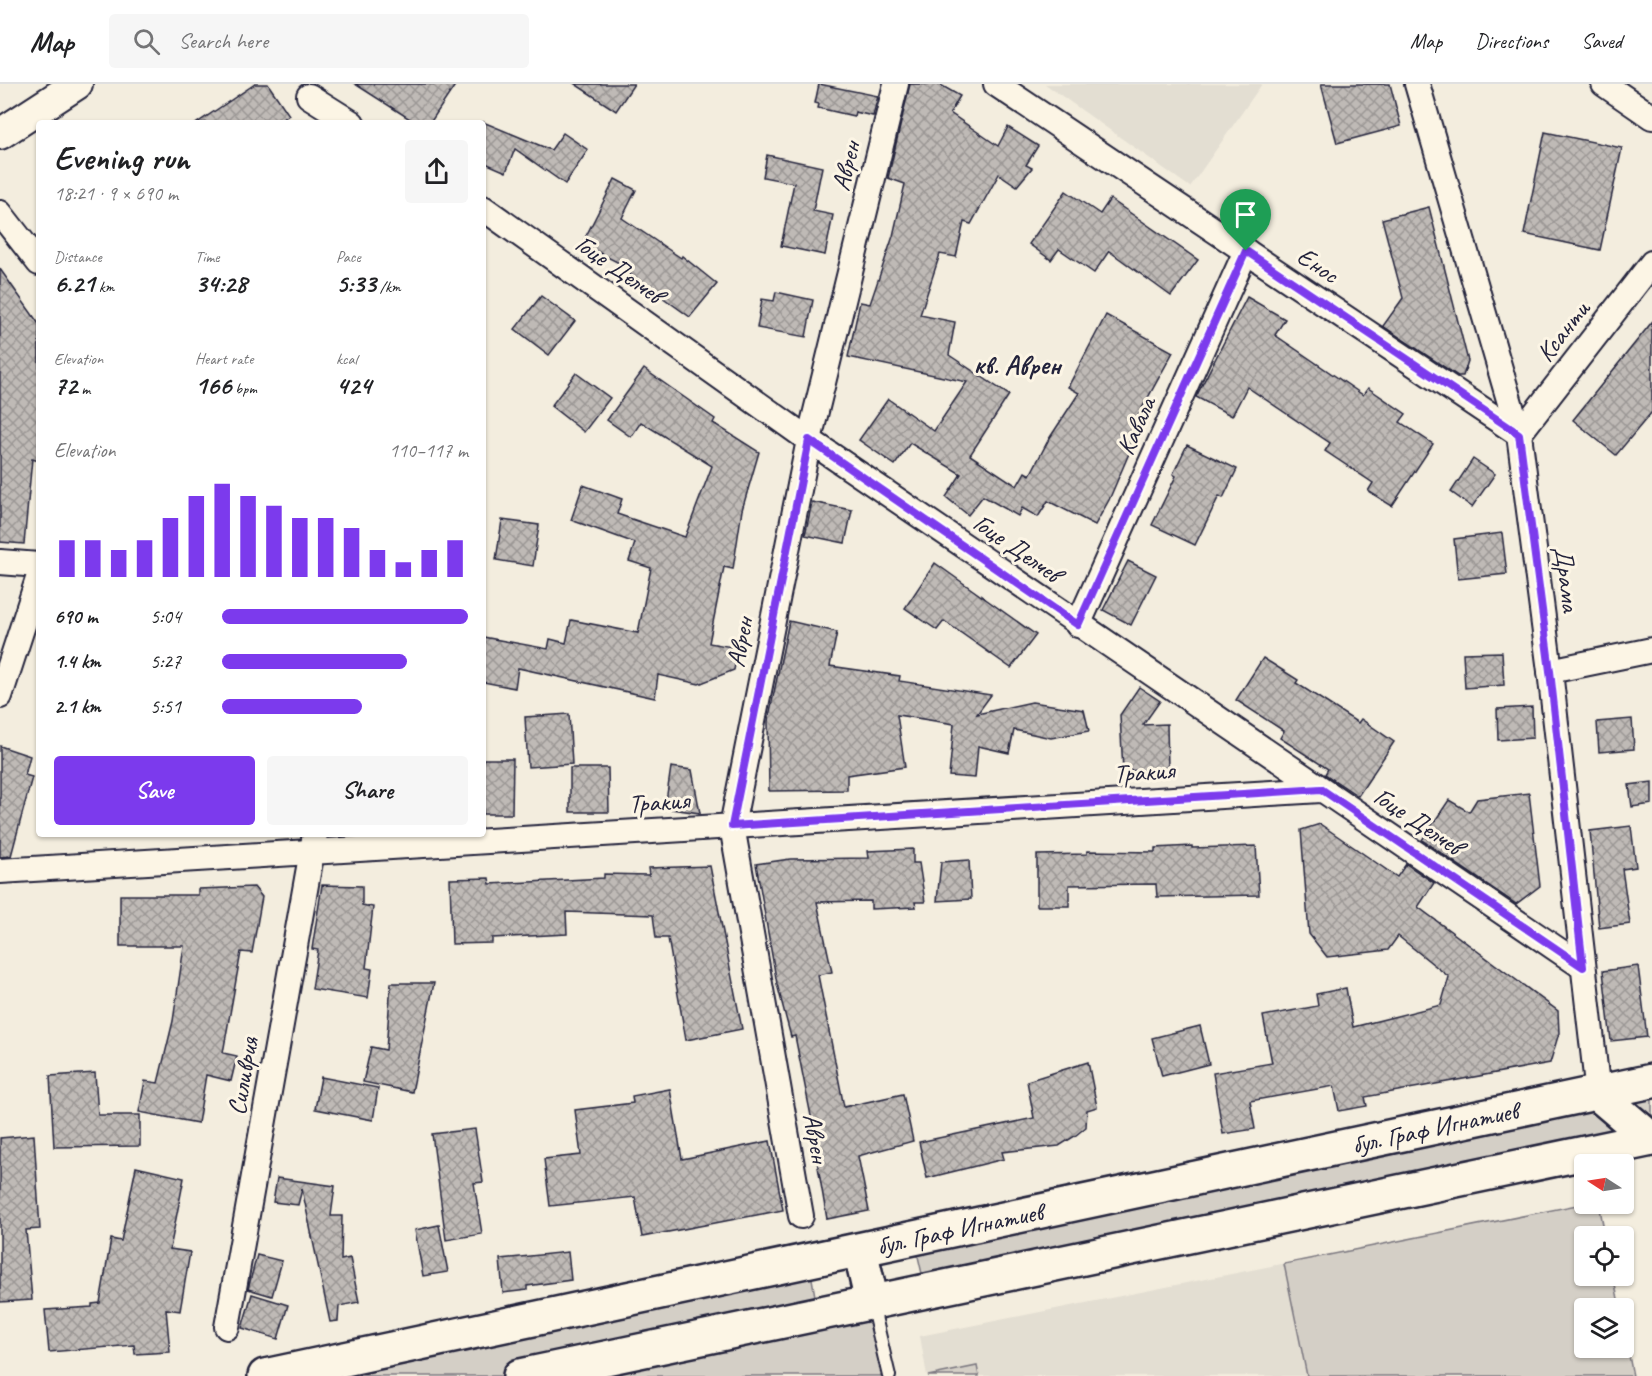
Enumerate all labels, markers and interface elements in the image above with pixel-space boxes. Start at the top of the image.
search box [109,14,529,68]
text: Map [30,24,73,59]
icon: search [130,25,163,58]
text: Search here [178,27,268,55]
text: Map [1410,28,1442,54]
text: Directions [1475,28,1548,54]
text: Saved [1581,28,1622,54]
street label: Аврен [824,136,869,194]
text: Evening run [54,137,189,179]
button: share [405,140,468,203]
text: 18:21 · 9 × 690 m [54,181,178,206]
pin [1220,189,1271,251]
icon: arrive [1229,198,1262,231]
street label: Гоце Делчев [569,227,674,315]
street label: Енос [1291,239,1346,291]
text: Distance [54,247,102,267]
text: Time [195,247,219,267]
text: Pace [336,247,361,267]
text: 6.21 [54,267,95,300]
text: 34:28 [195,267,247,300]
text: 5:33 [336,267,376,300]
text: km [95,277,114,297]
text: /km [376,277,401,297]
street label: Ксанти [1529,292,1598,368]
district label: кв. Аврен [973,348,1062,382]
text: Elevation [54,349,103,369]
text: Heart rate [195,349,253,369]
text: kcal [336,349,357,369]
text: 72 [54,369,77,402]
text: 166 [195,369,231,402]
text: 424 [336,369,371,402]
text: m [77,379,90,399]
text: bpm [231,379,257,399]
street label: Кавала [1109,390,1164,460]
text: Elevation [54,438,116,463]
text: 110–117 m [389,438,468,463]
street label: Гоце Делчев [967,506,1072,594]
street label: Драма [1547,544,1588,615]
text: 690 m [54,604,97,629]
text: 5:04 [150,604,181,629]
street label: Аврен [719,612,761,670]
text: 1.4 km [54,649,101,674]
text: 5:27 [150,649,181,674]
text: 2.1 km [54,694,101,719]
text: 5:51 [150,694,181,719]
street label: Тракия [1112,753,1178,791]
button: Save [54,756,255,825]
button: Share [267,756,468,825]
street label: Гоце Делчев [1368,780,1473,866]
street label: Тракия [627,783,693,821]
street label: Силиврия [220,1033,266,1118]
street label: бул. Граф Игнатиев [1349,1092,1526,1161]
street label: Аврен [795,1111,837,1168]
north arrow [1574,1154,1634,1214]
map controls [1574,1154,1634,1358]
street label: бул. Граф Игнатиев [873,1194,1050,1262]
button: locate [1574,1226,1634,1286]
button: layers [1574,1298,1634,1358]

